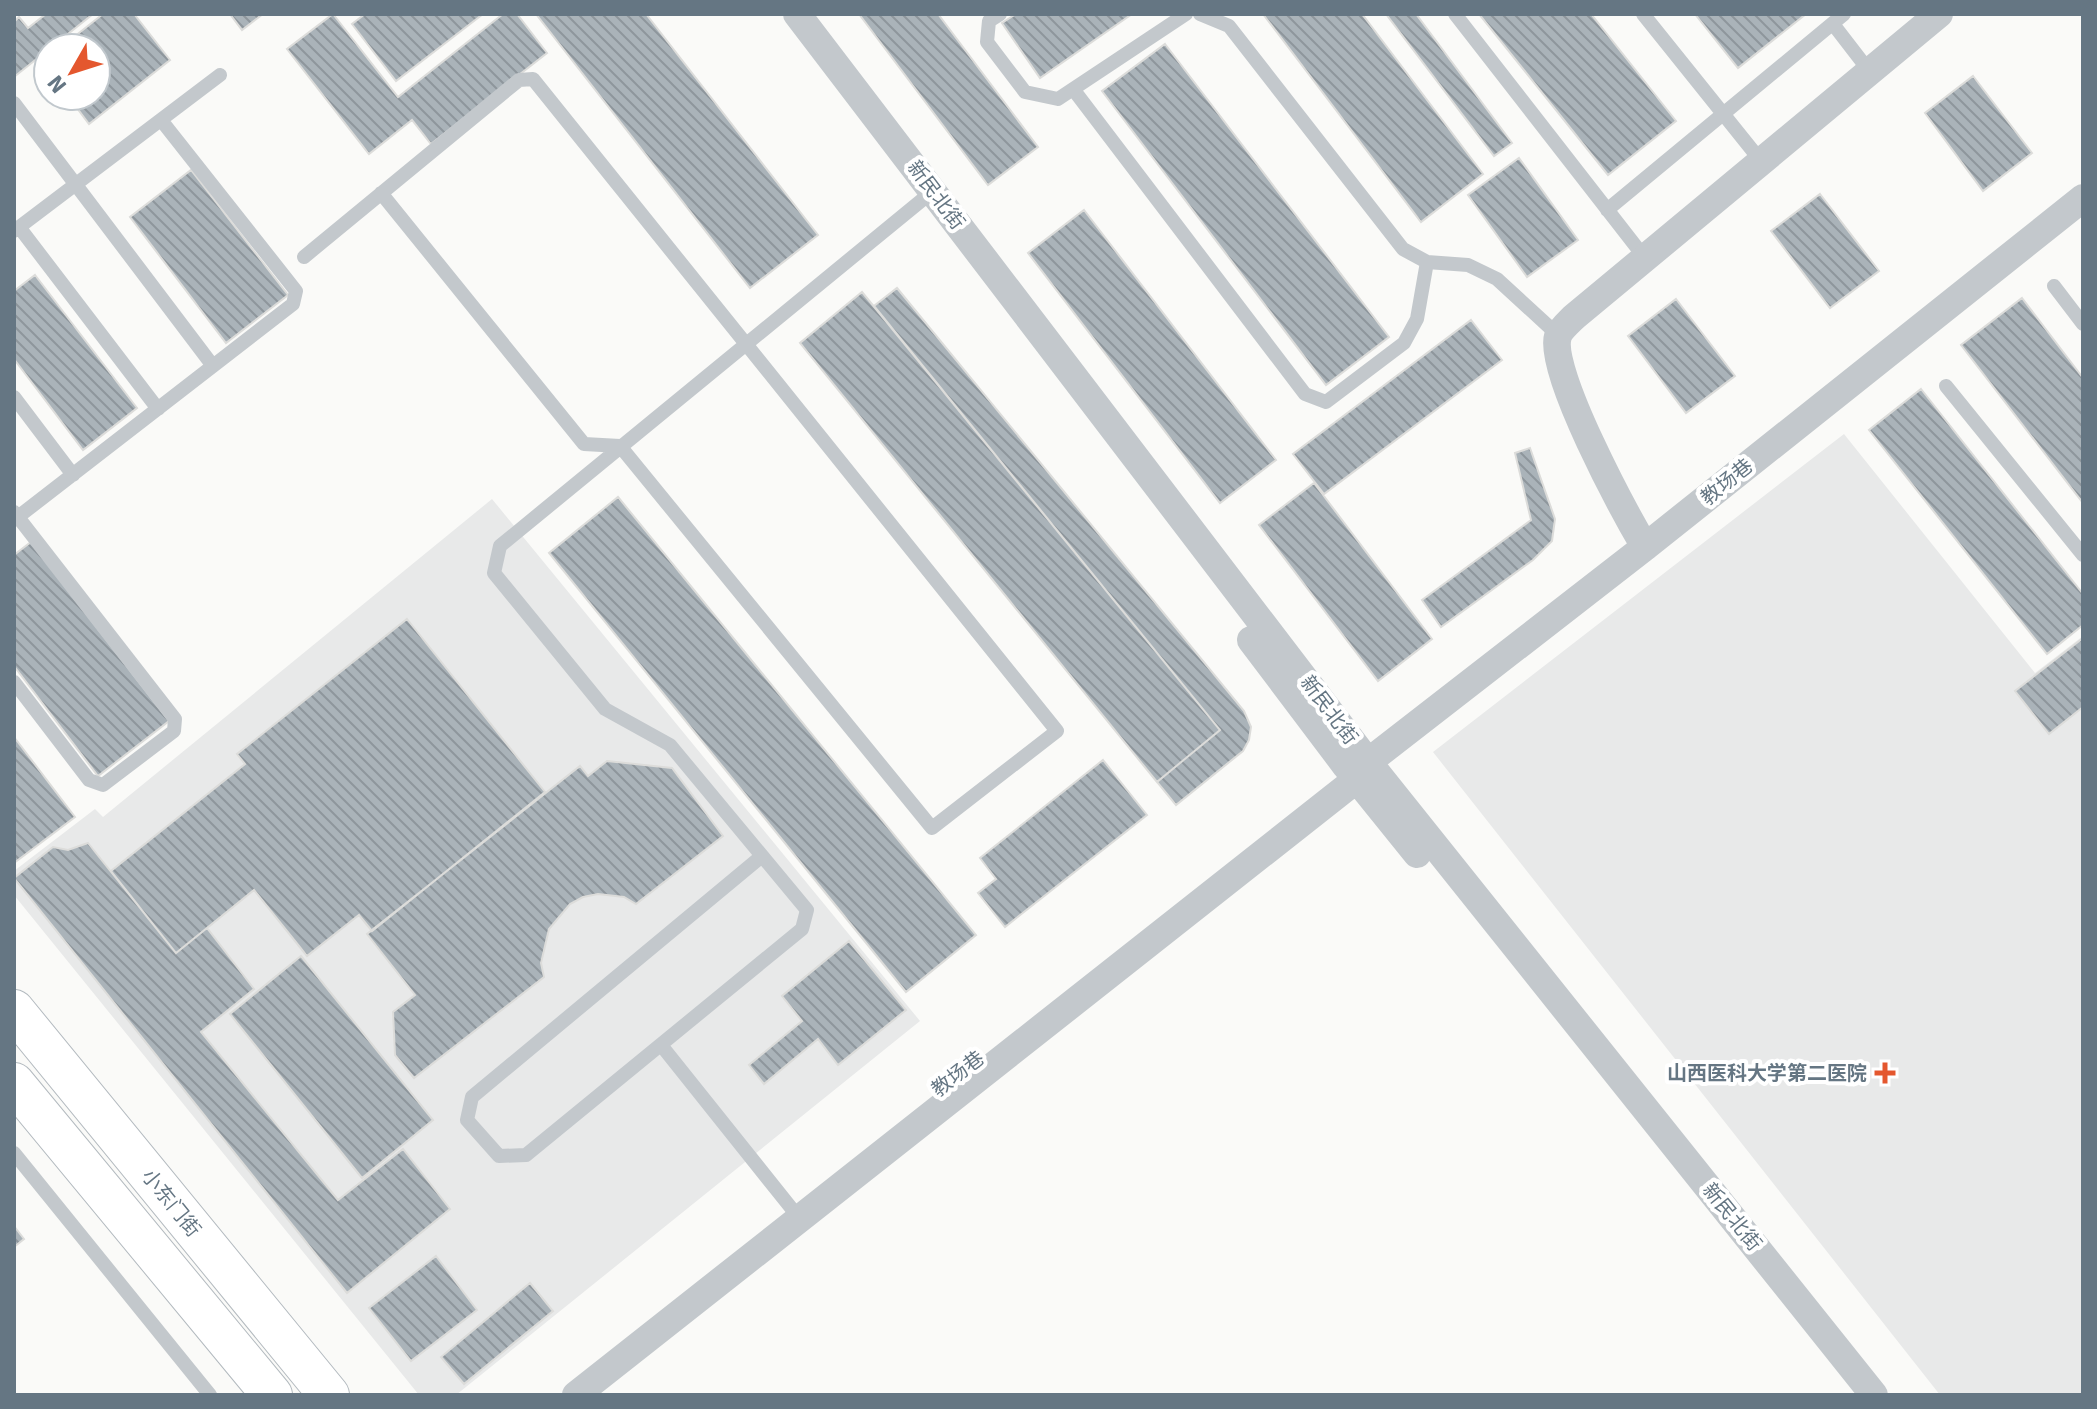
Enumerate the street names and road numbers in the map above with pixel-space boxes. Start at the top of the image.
street label: 新民北街 [902,156,970,234]
street label: 教场巷 [1696,453,1758,511]
street label: 新民北街 [1295,671,1363,749]
street label: 教场巷 [927,1046,989,1102]
street label: 小东门街 [136,1164,206,1242]
street label: 新民北街 [1697,1178,1767,1256]

